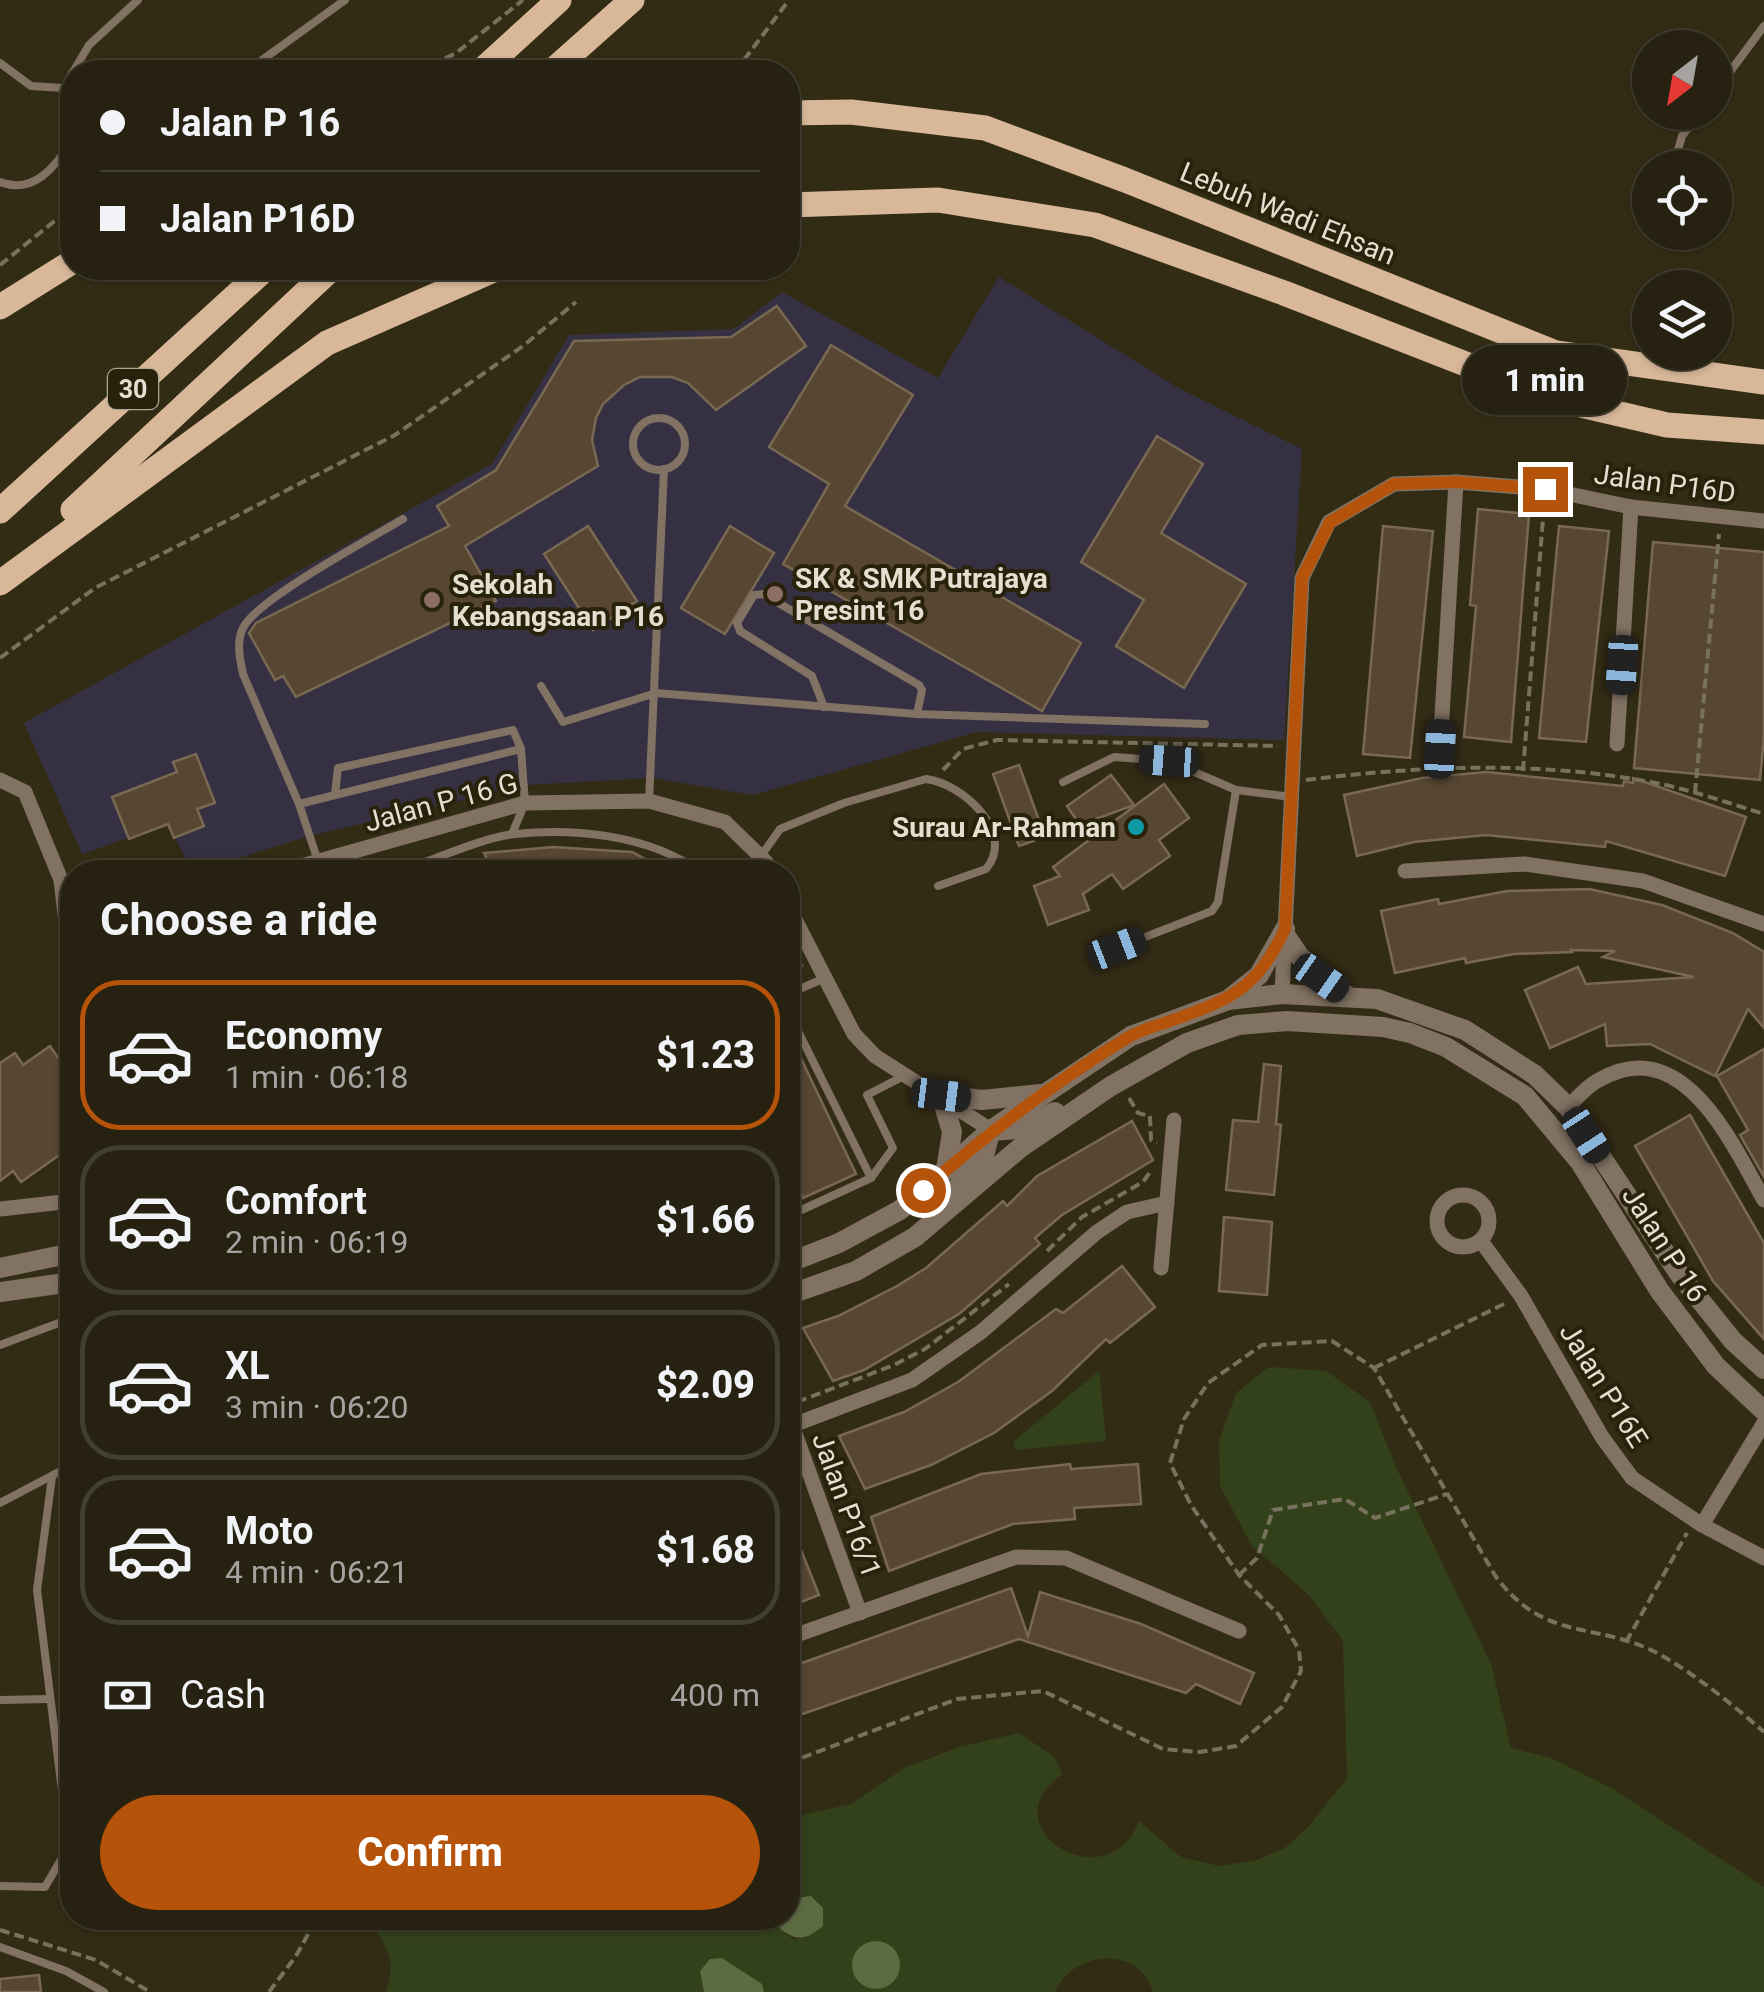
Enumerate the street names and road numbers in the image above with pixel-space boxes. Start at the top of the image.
street label: Lebuh Wadi Ehsan [1175,155,1400,272]
road number: 30 [108,369,158,409]
street label: Jalan P16D [1592,457,1738,510]
street label: Jalan P 16 G [361,766,521,839]
street label: Jalan P 16 [1615,1180,1714,1308]
street label: Jalan P16E [1552,1317,1655,1453]
street label: Jalan P16/1 [805,1428,888,1582]

